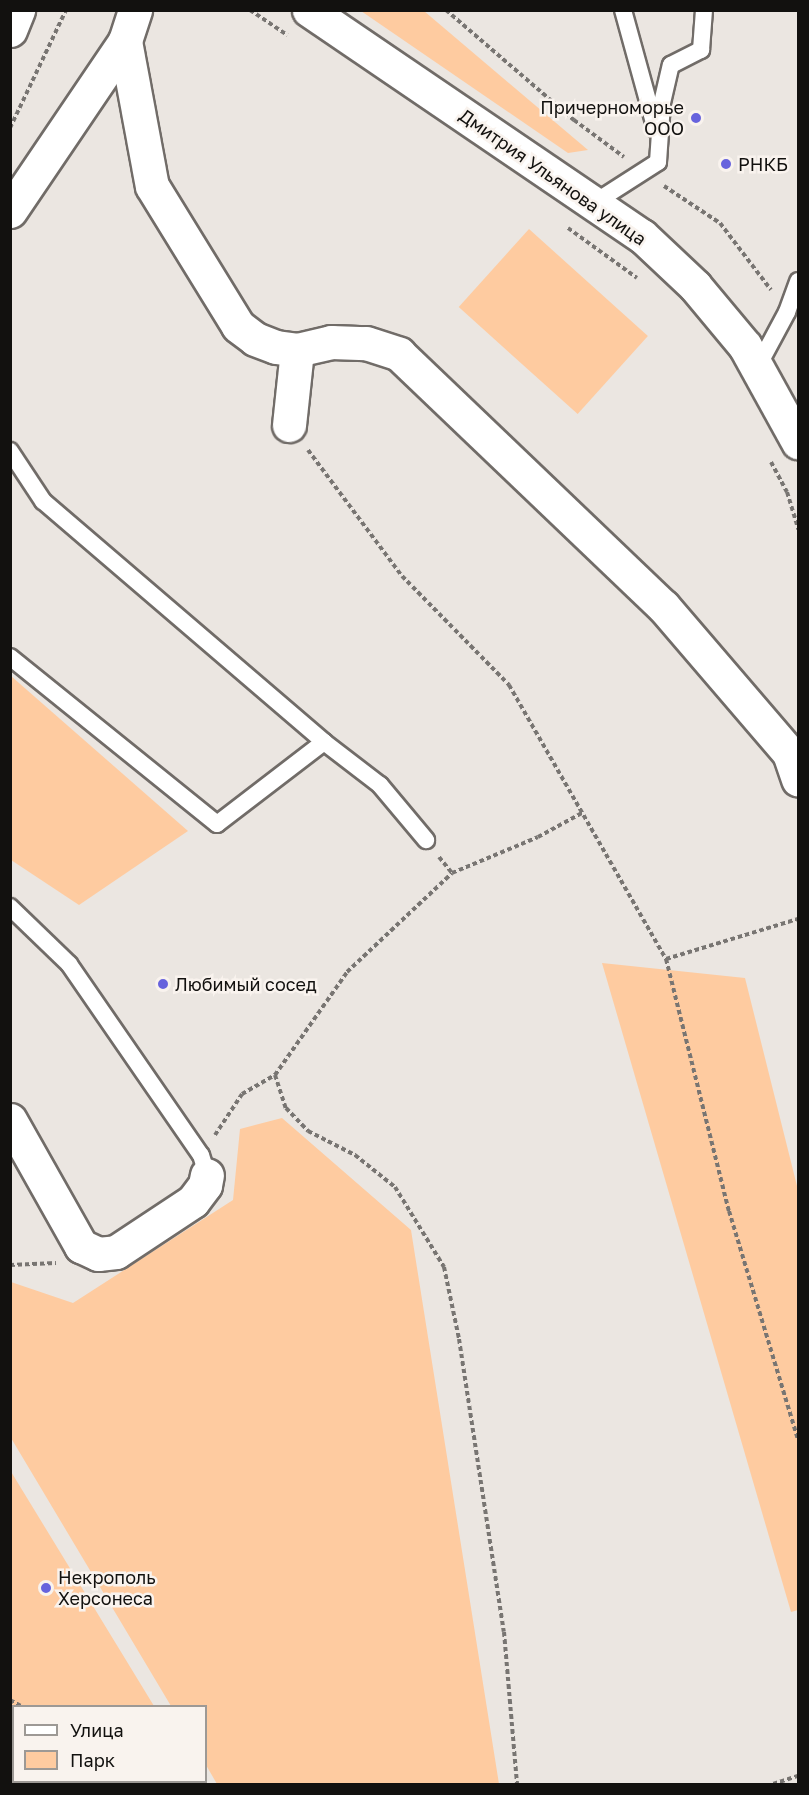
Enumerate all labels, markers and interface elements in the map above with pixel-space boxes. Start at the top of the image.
place label: Причерноморье ООО [540,97,684,140]
street label: Дмитрия Ульянова улица [455,104,651,250]
marker: Причерноморье ООО [689,111,703,125]
place label: РНКБ [738,153,788,175]
marker: РНКБ [719,157,733,171]
place label: Любимый сосед [175,973,317,995]
marker: Любимый сосед [156,977,170,991]
place label: Некрополь Херсонеса [58,1567,156,1610]
marker: Некрополь Херсонеса [39,1581,53,1595]
legend [12,1705,207,1783]
text: Улица [70,1719,124,1741]
text: Парк [70,1749,115,1771]

